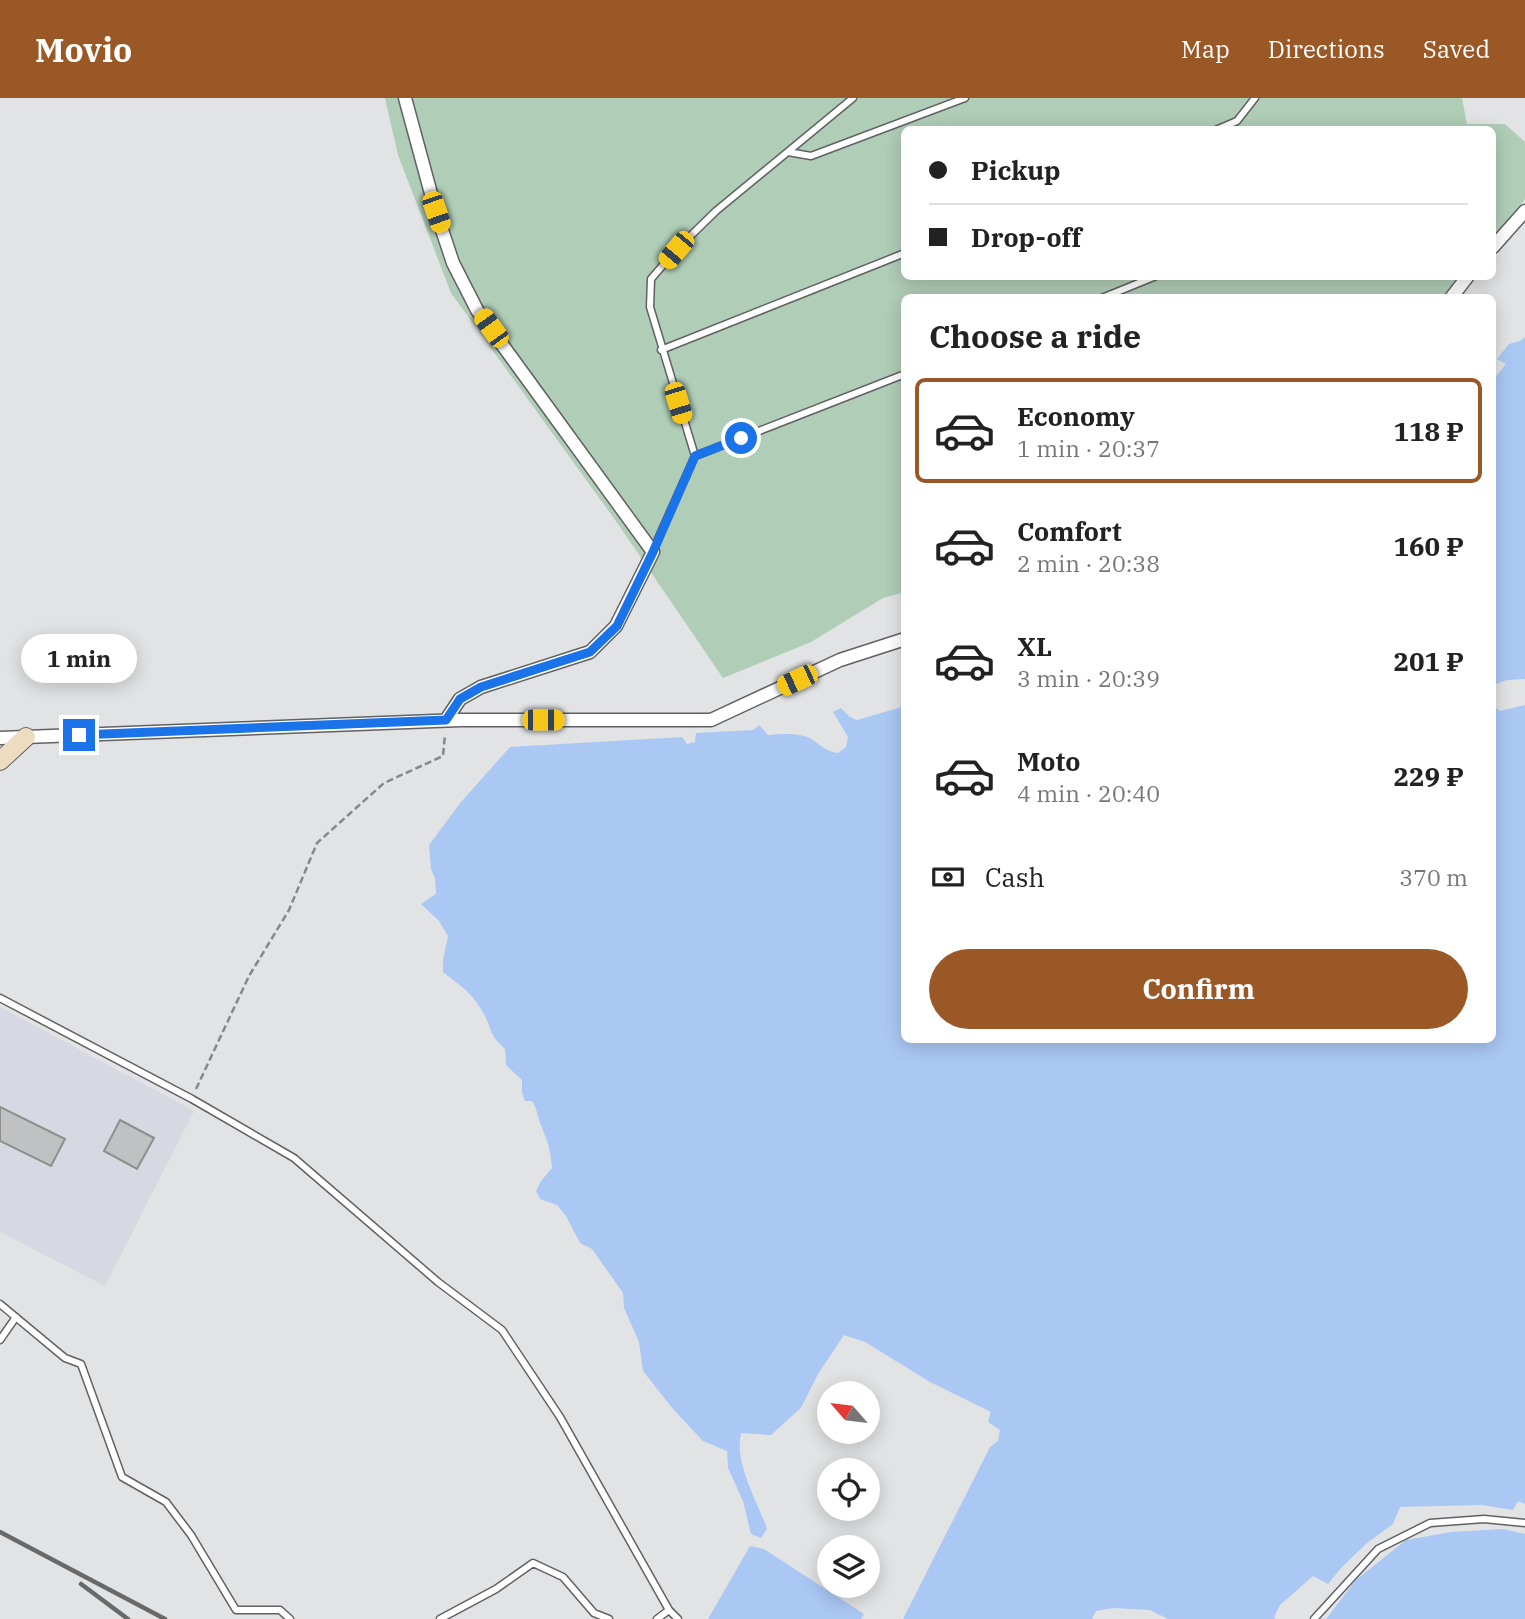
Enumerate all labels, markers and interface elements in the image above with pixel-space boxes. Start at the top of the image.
text: Movio [35,28,132,71]
text: Map [1181,33,1230,65]
text: Directions [1268,33,1385,65]
text: Saved [1423,33,1490,65]
text: Pickup [971,153,1061,187]
car [420,189,453,235]
text: Drop-off [971,220,1082,254]
car [655,227,698,273]
car [471,305,512,351]
text: Choose a ride [929,315,1141,357]
car [662,380,695,426]
icon: car [933,399,996,462]
text: Economy [1017,399,1135,433]
text: 118 ₽ [1393,414,1464,448]
route start [725,422,757,454]
text: 1 min · 20:37 [1017,433,1160,463]
icon: car [933,514,996,577]
text: Comfort [1017,514,1122,548]
text: 160 ₽ [1393,529,1464,563]
text: 2 min · 20:38 [1017,548,1160,578]
icon: car [933,629,996,692]
text: XL [1017,629,1052,663]
callout: 1 min [21,634,137,682]
text: 1 min [47,643,111,673]
text: 201 ₽ [1393,644,1464,678]
car [774,662,821,698]
text: 3 min · 20:39 [1017,663,1160,693]
car [523,710,565,731]
route end [63,719,95,751]
icon: car [933,744,996,807]
text: Moto [1017,744,1080,778]
text: 229 ₽ [1393,759,1464,793]
text: 4 min · 20:40 [1017,778,1160,808]
icon: cash [929,858,967,896]
text: Cash [985,860,1045,894]
text: 370 m [1399,862,1468,892]
button: Confirm [929,949,1468,1029]
north arrow [817,1381,880,1444]
map controls [817,1381,880,1598]
button: locate [817,1458,880,1521]
button: layers [817,1535,880,1598]

